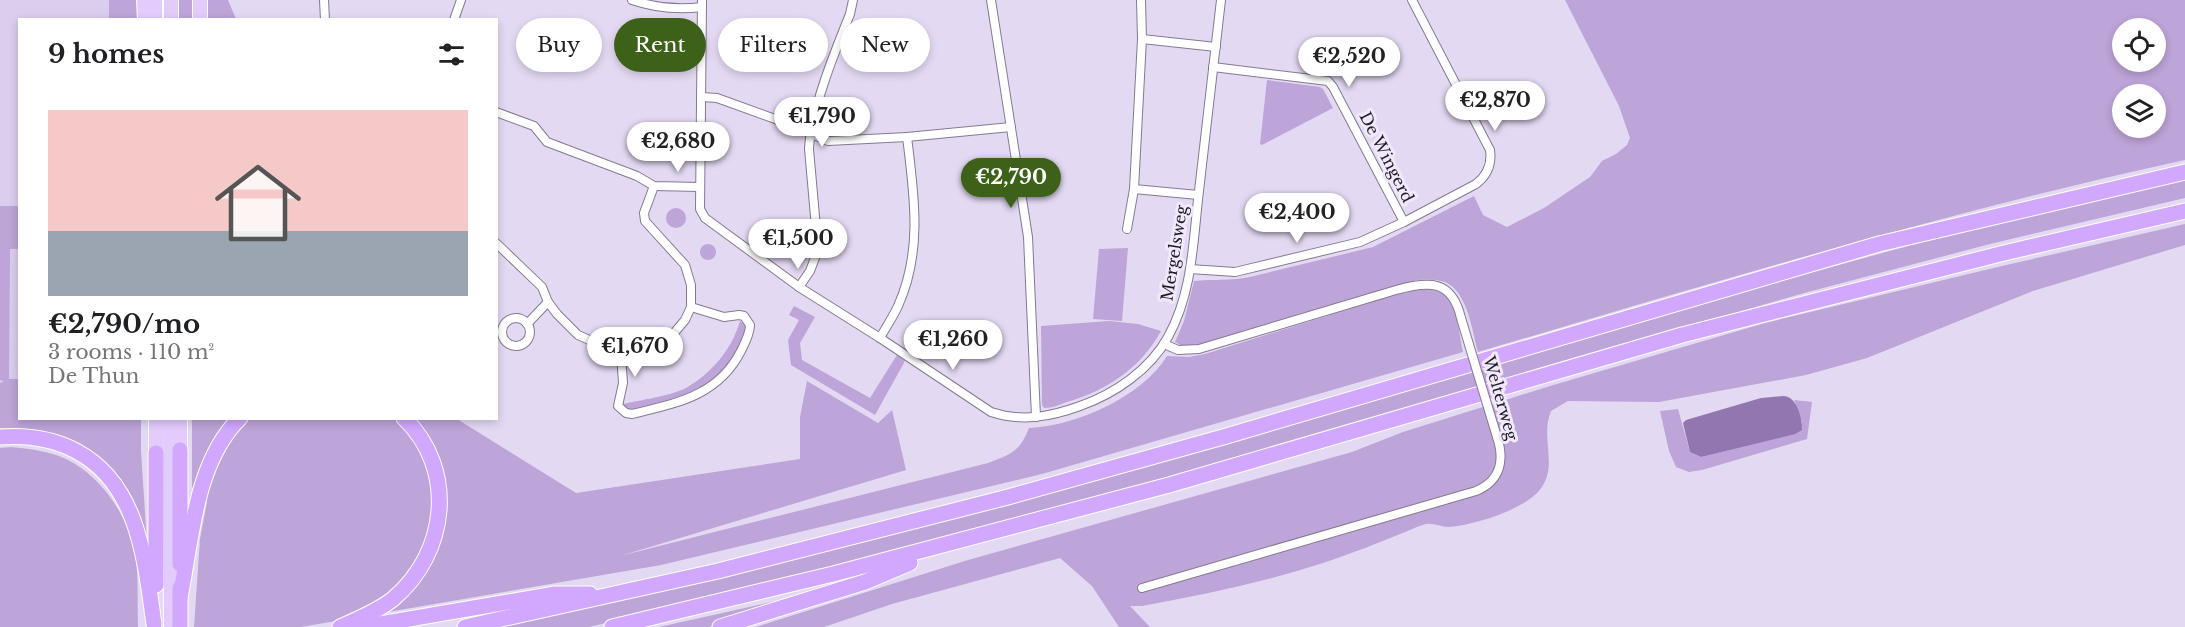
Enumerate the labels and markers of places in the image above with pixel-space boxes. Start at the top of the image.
pin: €2,520 [1300,37,1398,88]
pin: €2,870 [1446,81,1544,132]
pin: €1,790 [773,97,871,148]
pin: €2,680 [629,122,727,173]
pin: €2,790 [962,158,1060,209]
pin: €2,400 [1248,193,1346,244]
pin: €1,500 [749,219,847,270]
pin: €1,260 [904,320,1002,371]
pin: €1,670 [586,327,684,378]

